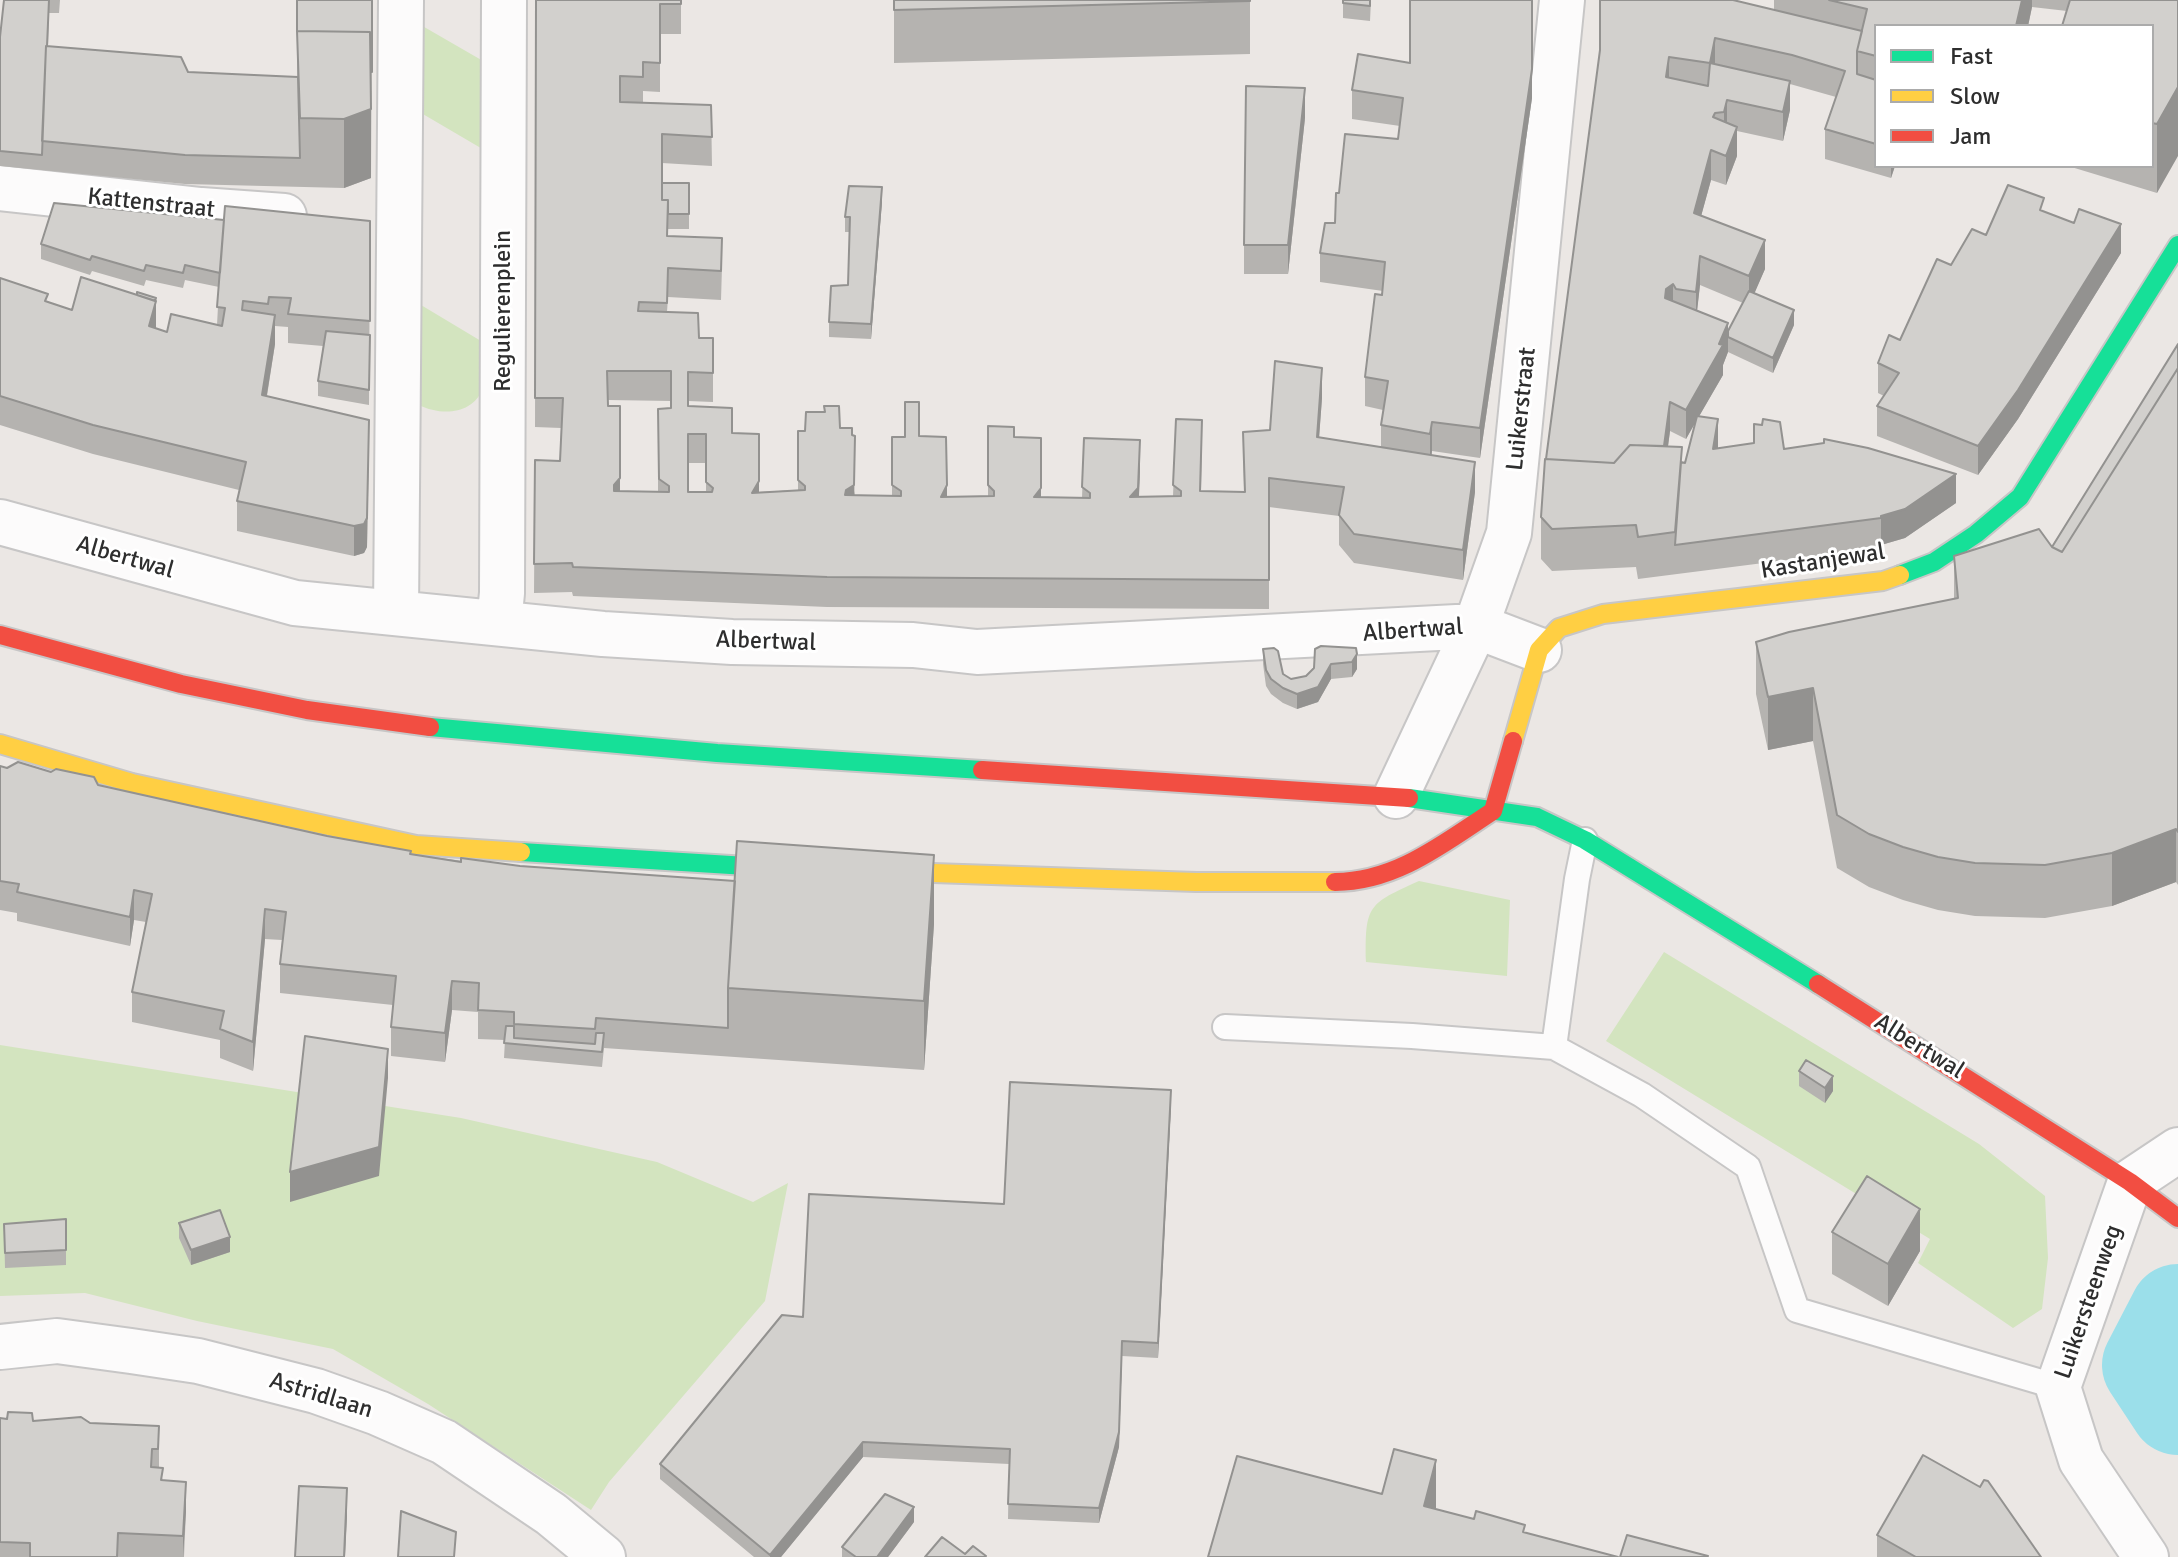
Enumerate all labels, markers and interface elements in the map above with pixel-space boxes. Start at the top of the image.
legend [1874,24,2154,168]
text: Fast [1950,41,1993,71]
text: Slow [1950,81,2000,111]
text: Jam [1950,121,1991,151]
street label: Kattenstraat [86,183,216,225]
street label: Regulierenplein [490,230,518,392]
street label: Luikerstraat [1501,346,1543,472]
street label: Albertwal [73,530,177,586]
street label: Kastanjewal [1759,538,1887,586]
street label: Albertwal [1362,613,1464,649]
street label: Albertwal [715,626,817,658]
street label: Albertwal [1869,1008,1969,1086]
street label: Luikersteenweg [2049,1221,2129,1383]
street label: Astridlaan [266,1367,376,1425]

